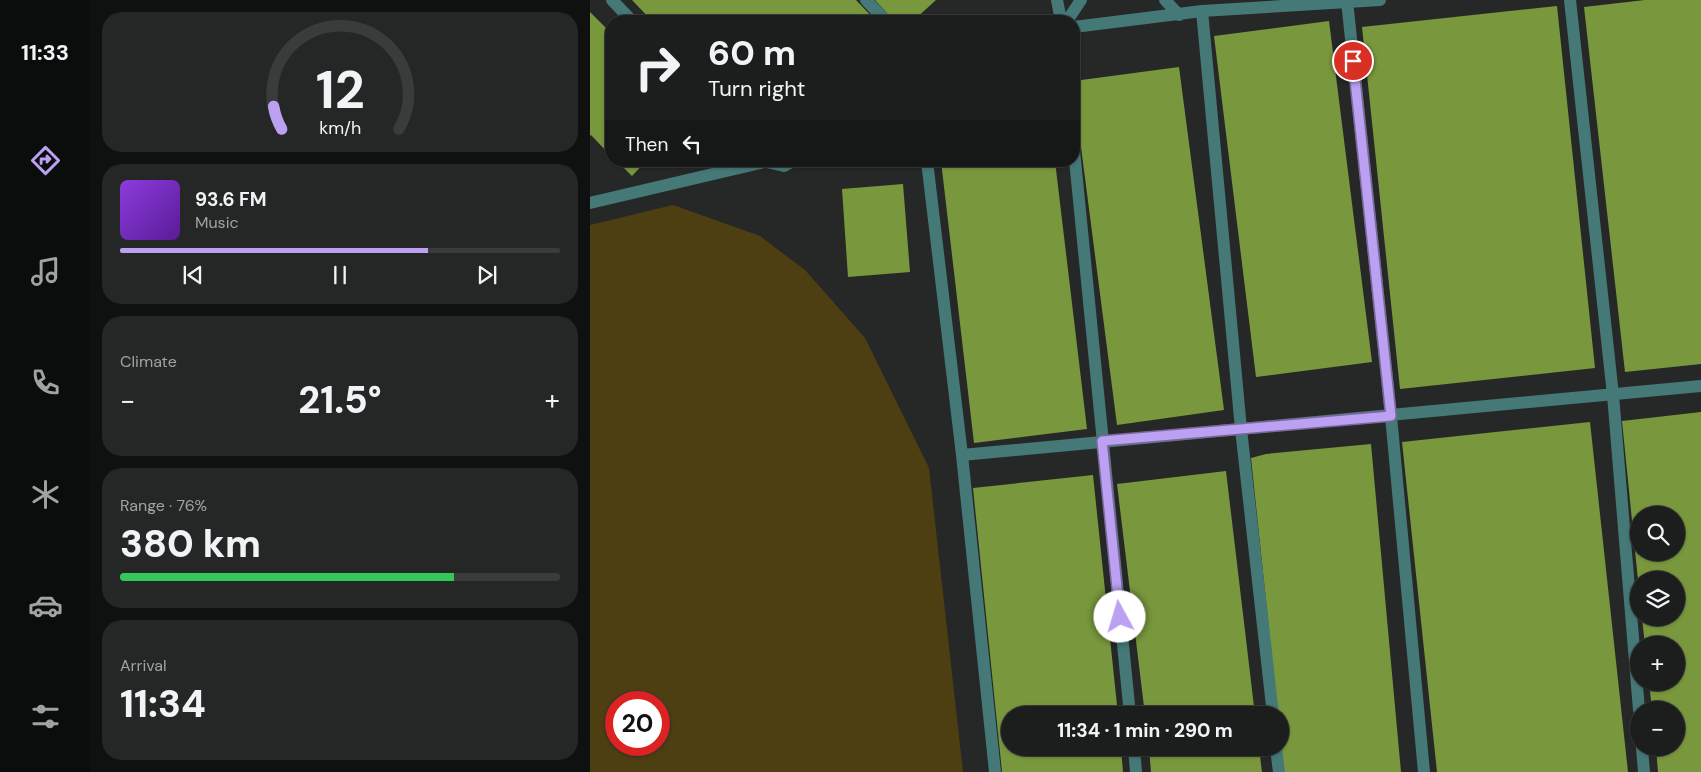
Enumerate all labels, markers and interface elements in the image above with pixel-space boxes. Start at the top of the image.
text: 60 m [708,30,796,76]
icon: right [625,35,690,100]
text: 11:33 [21,38,69,67]
pin [1332,40,1374,82]
icon: arrive [1339,47,1367,75]
text: 12 [316,56,364,124]
text: Turn right [708,74,805,103]
text: km/h [319,116,361,140]
icon: left [678,130,706,158]
text: Then [625,132,668,157]
icon: directions [28,143,63,178]
text: 93.6 FM [195,187,267,212]
text: Music [195,212,239,233]
icon: music [28,254,63,289]
icon: previous [179,261,207,289]
icon: pause [326,261,354,289]
icon: next [473,261,501,289]
text: Climate [120,351,177,372]
icon: phone [28,365,63,400]
text: 21.5° [298,375,382,425]
text: − [120,382,135,419]
text: + [545,382,560,419]
icon: climate [28,477,63,512]
text: Range · 76% [120,495,207,516]
map controls [1630,506,1685,756]
button: search [1630,506,1685,561]
text: 380 km [120,519,261,569]
button: layers [1630,571,1685,626]
icon: car [28,588,63,623]
position arrow [1093,590,1145,642]
button: + [1630,636,1685,691]
text: Arrival [120,655,167,676]
text: 11:34 [120,679,206,729]
speed limit sign: 20 [605,691,670,756]
icon: filters [28,699,63,734]
button: − [1630,701,1685,756]
text: 11:34 · 1 min · 290 m [1057,718,1233,743]

